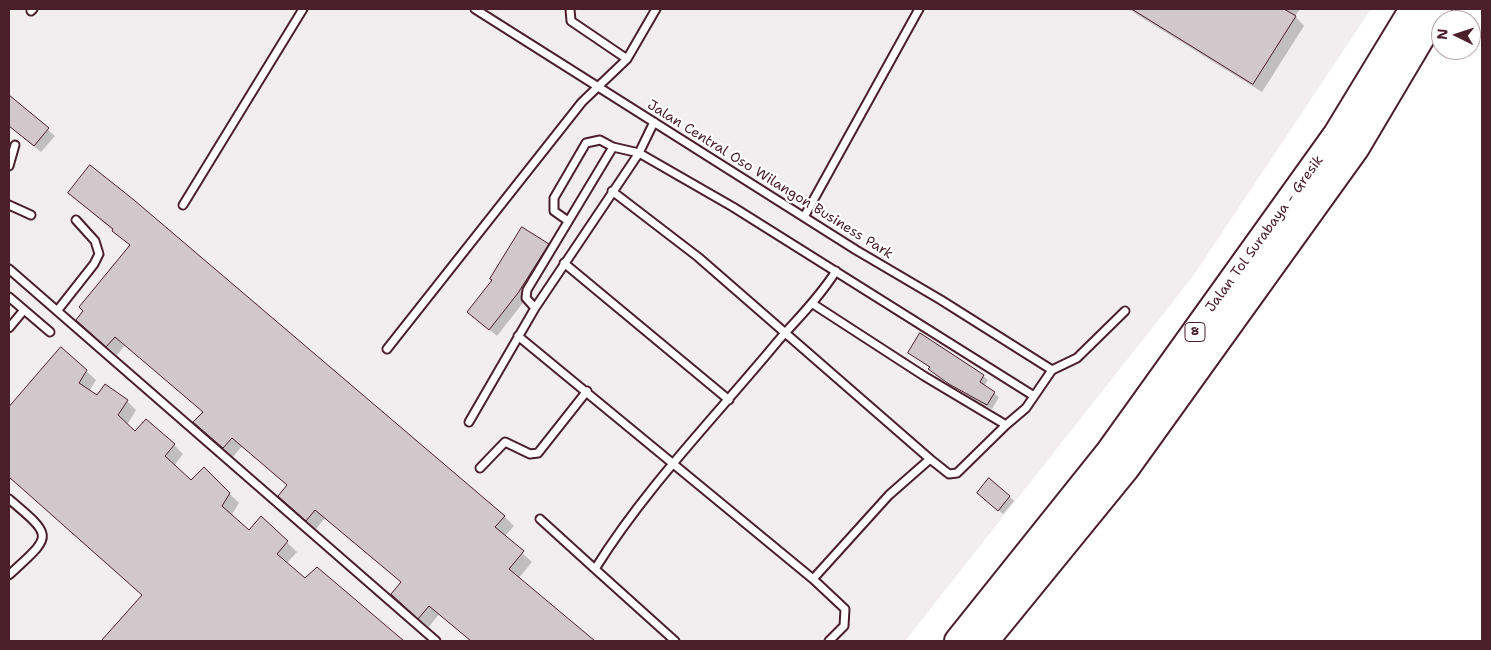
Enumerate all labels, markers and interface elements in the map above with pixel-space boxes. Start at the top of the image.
north arrow [1431,10,1481,60]
text: N [1433,28,1451,40]
street label: Jalan Central Oso Wilangon Business Park [644,97,896,263]
street label: Jalan Tol Surabaya - Gresik [1202,152,1328,316]
road number: 8 [1185,322,1205,342]

